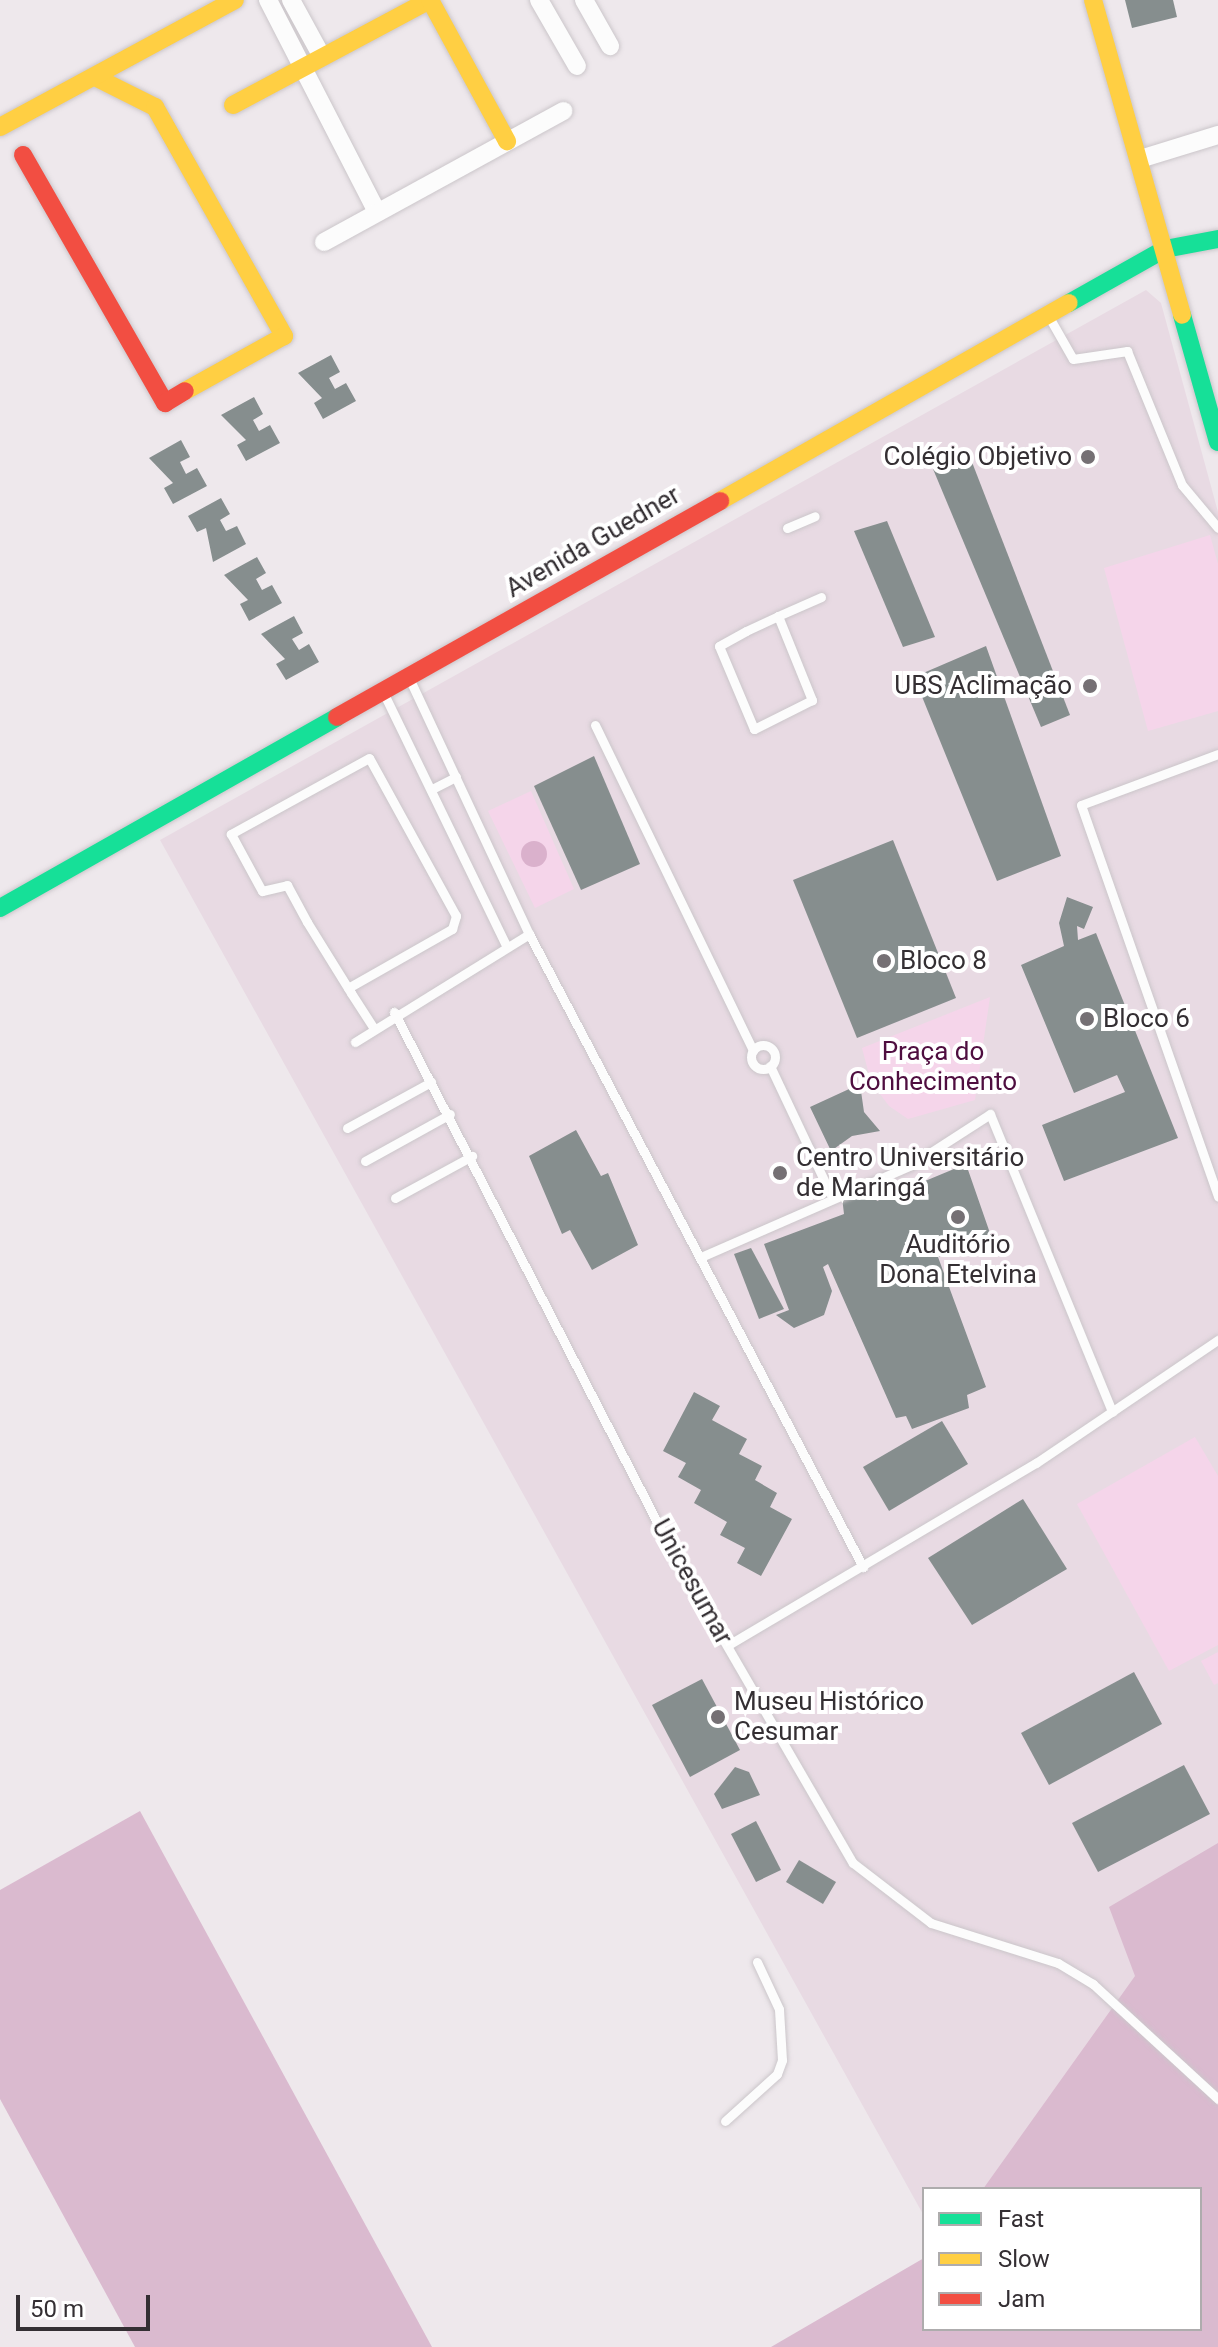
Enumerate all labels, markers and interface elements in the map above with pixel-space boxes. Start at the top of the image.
place label: Colégio Objetivo [883,441,1072,473]
marker: Colégio Objetivo [1079,448,1097,466]
street label: Avenida Guedner [500,480,686,604]
place label: UBS Aclimação [894,670,1072,702]
marker: UBS Aclimação [1079,675,1101,697]
place label: Bloco 8 [900,945,987,977]
marker: Bloco 8 [875,952,893,970]
place label: Bloco 6 [1103,1003,1190,1035]
marker: Bloco 6 [1078,1010,1096,1028]
park label: Praça do Conhecimento [849,1036,1017,1098]
place label: Centro Universitário de Maringá [796,1142,1024,1204]
marker: Centro Universitário de Maringá [771,1164,789,1182]
marker: Auditório Dona Etelvina [949,1208,967,1226]
place label: Auditório Dona Etelvina [879,1229,1037,1290]
street label: Unicesumar [645,1514,739,1650]
place label: Museu Histórico Cesumar [734,1686,924,1748]
marker: Museu Histórico Cesumar [709,1708,727,1726]
legend [922,2187,1202,2331]
text: Fast [998,2205,1044,2233]
text: Slow [998,2245,1050,2273]
scale bar [20,2279,154,2329]
text: Jam [998,2285,1045,2313]
text: 50 m [30,2295,84,2323]

